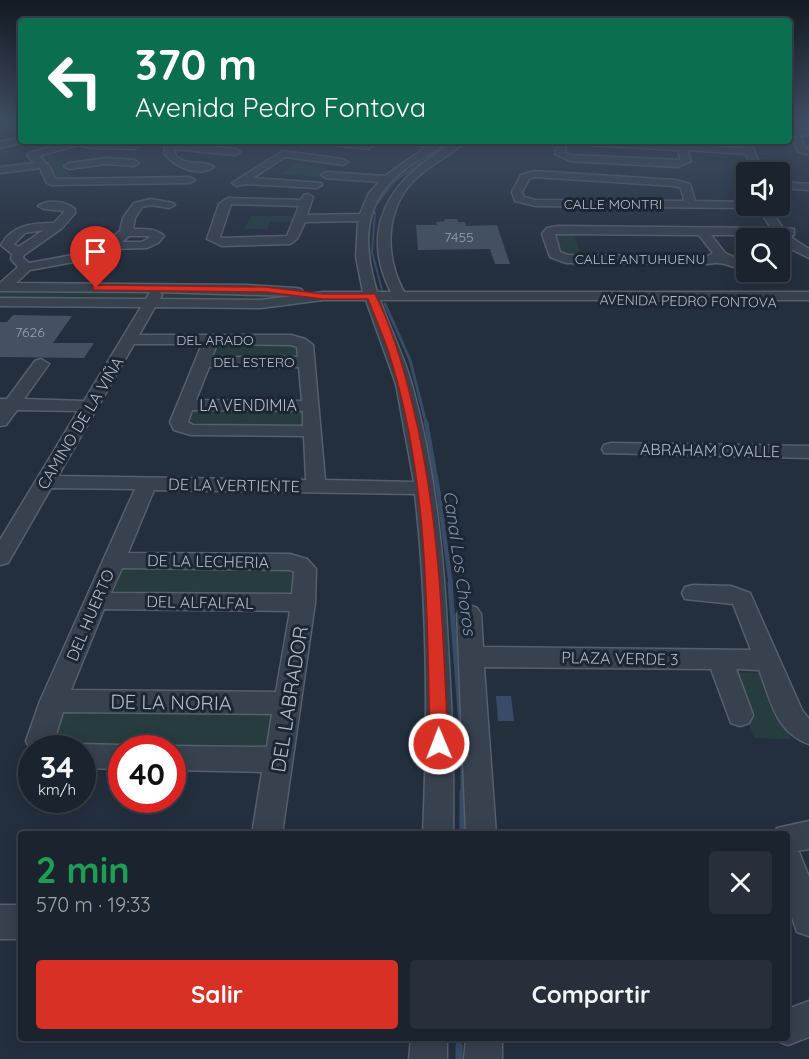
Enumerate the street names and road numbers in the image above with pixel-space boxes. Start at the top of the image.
street label: CALLE MONTRI [564,195,662,213]
street label: CALLE ANTUHUENU [575,250,705,268]
street label: AVENIDA PEDRO FONTOVA [599,290,777,312]
street label: DEL ARADO [176,331,254,349]
street label: CAMINO DE LA VIÑA [33,353,127,493]
street label: DEL ESTERO [213,353,295,371]
street label: LA VENDIMIA [199,395,297,415]
street label: ABRAHAM OVALLE [640,439,780,461]
street label: DE LA VERTIENTE [168,474,300,496]
street label: DE LA LECHERIA [147,550,269,572]
street label: DEL HUERTO [62,566,118,664]
street label: DEL ALFALFAL [146,591,254,613]
street label: DEL LABRADOR [265,624,313,774]
street label: PLAZA VERDE 3 [561,647,679,669]
street label: DE LA NORIA [110,688,232,716]

